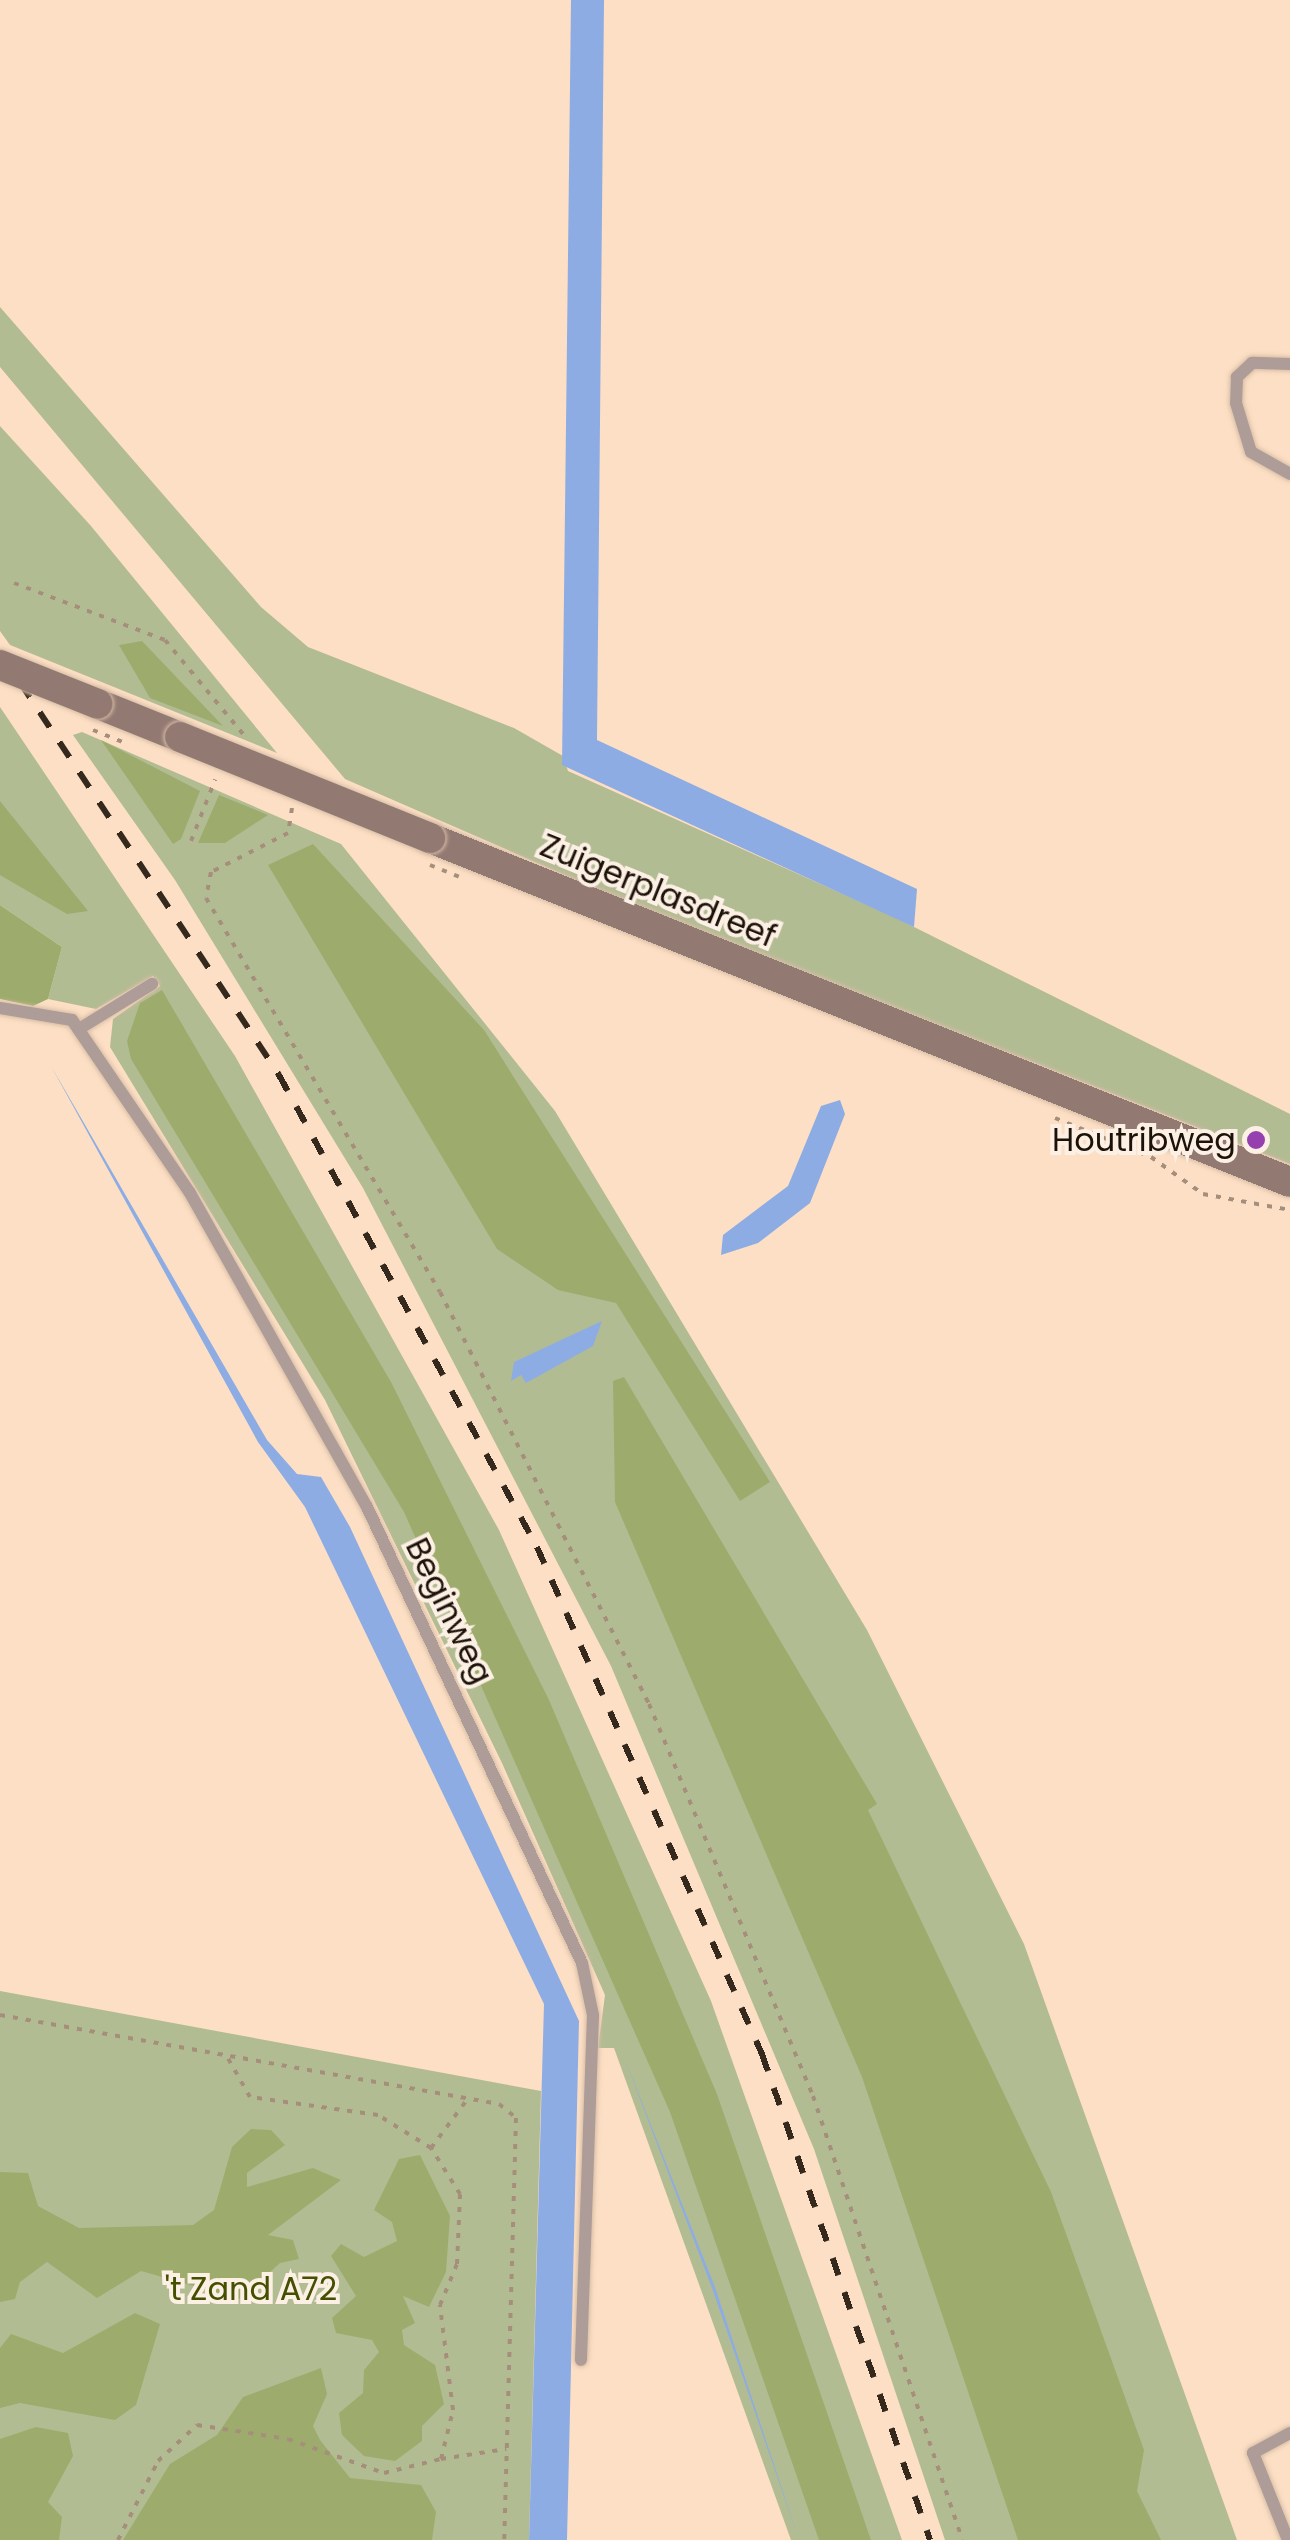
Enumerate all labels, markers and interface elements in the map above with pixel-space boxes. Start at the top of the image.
street label: Zuigerplasdreef [535,826,781,956]
place label: Houtribweg [1052,1121,1236,1159]
marker: Houtribweg [1245,1129,1267,1151]
street label: Beginweg [397,1532,501,1690]
park label: 't Zand A72 [165,2270,337,2308]

